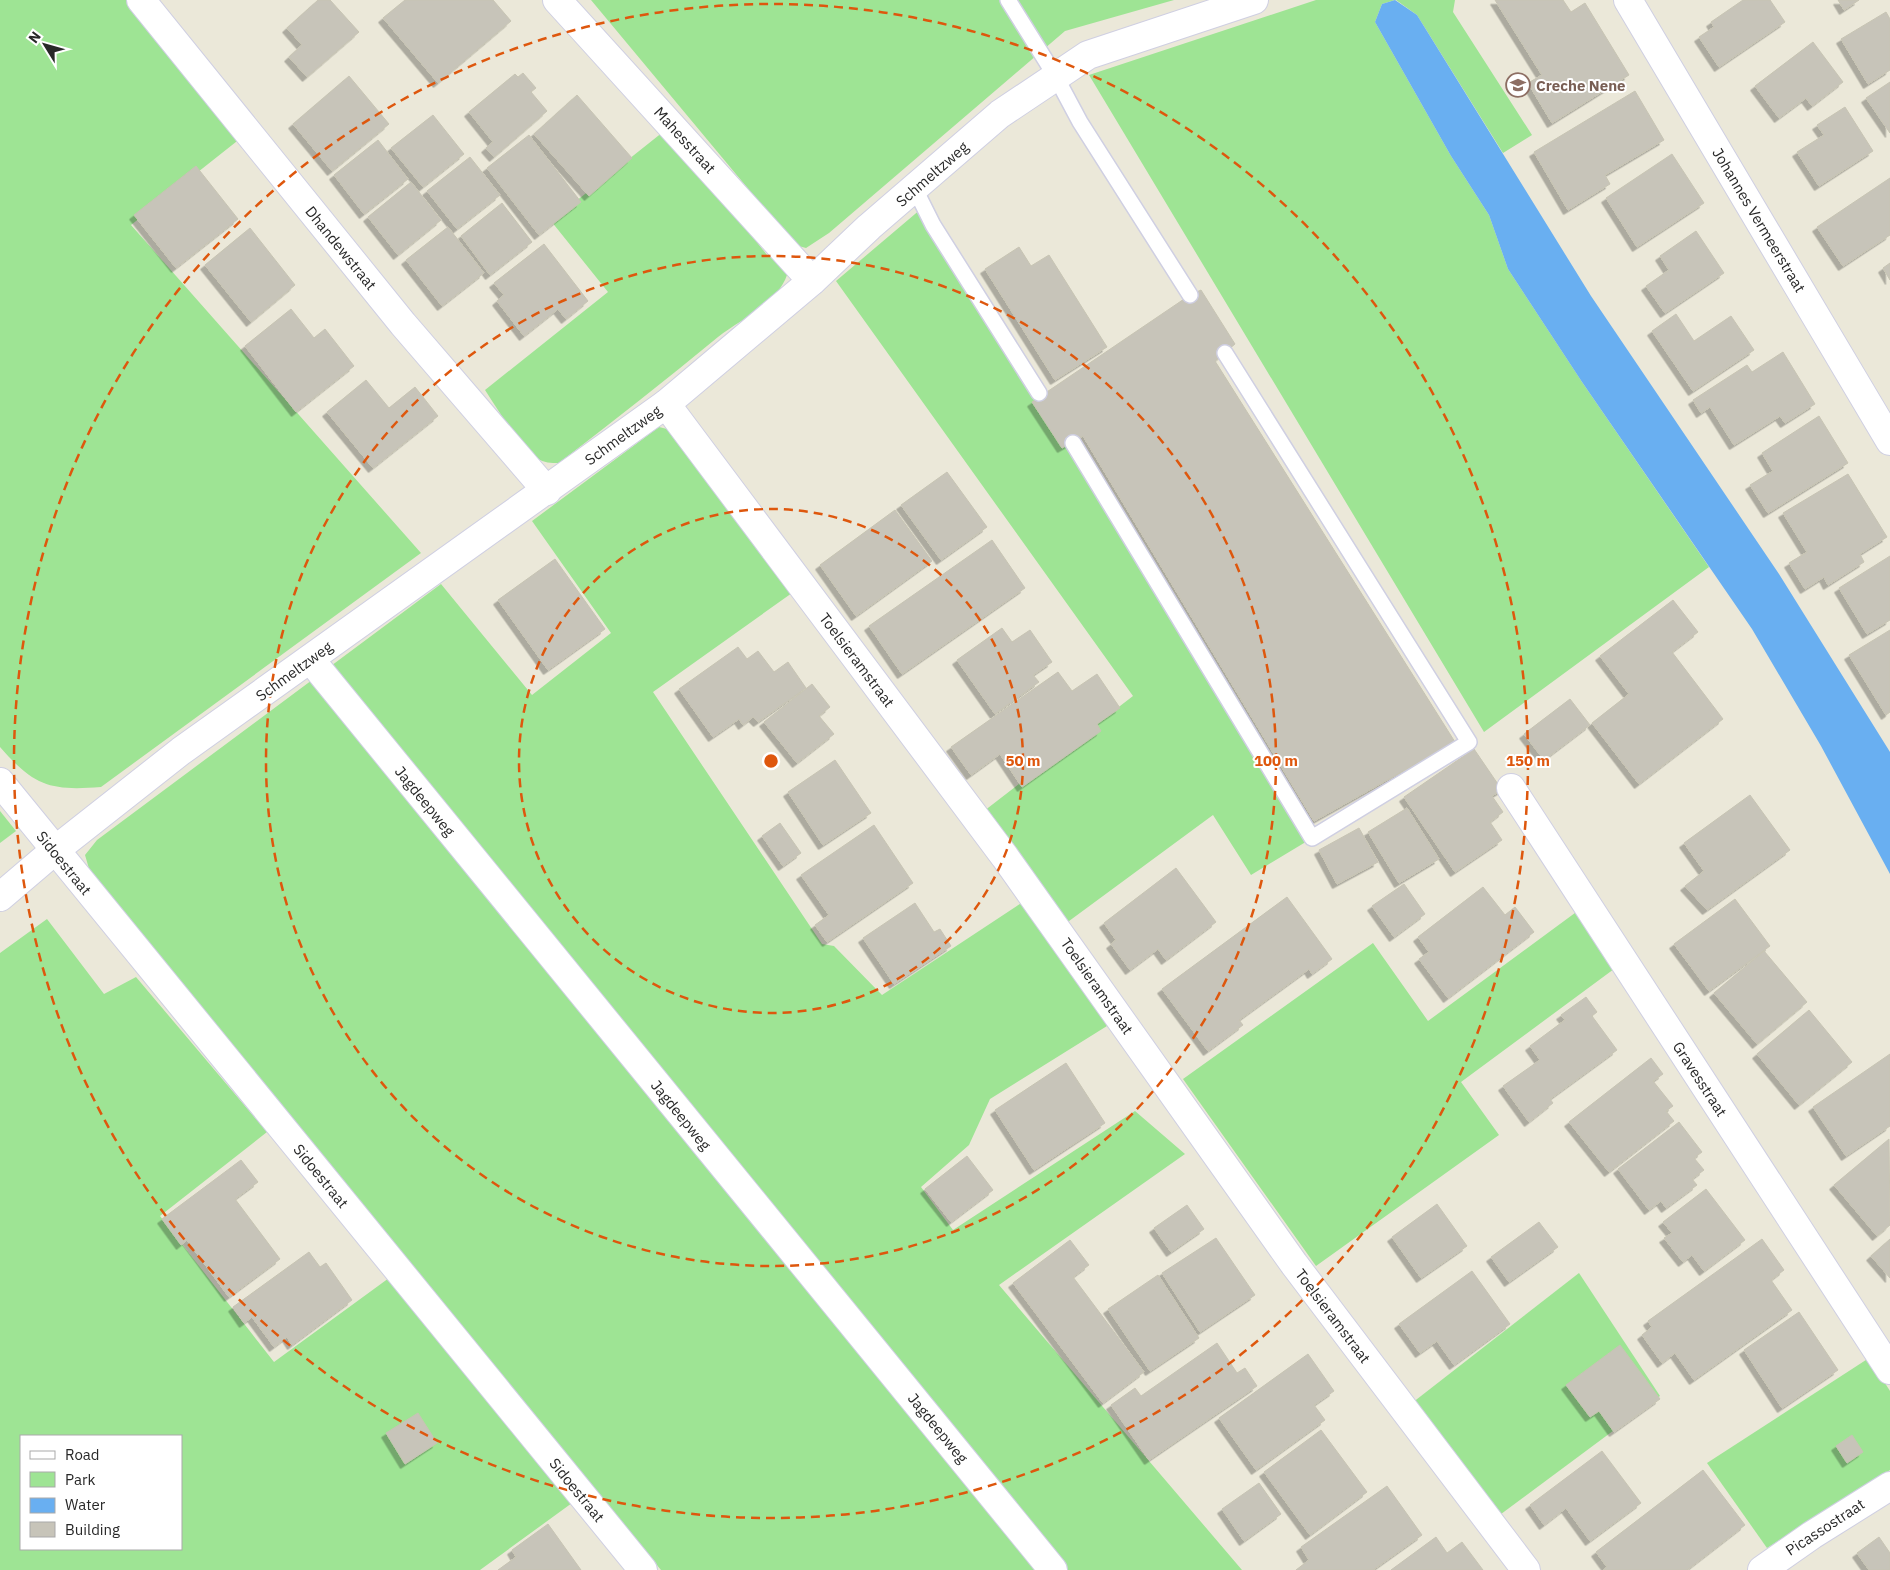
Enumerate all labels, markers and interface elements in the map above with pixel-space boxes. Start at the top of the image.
north arrow [20,20,70,70]
text: N [24,28,45,47]
school or university icon: Creche Nene [1505,72,1531,98]
place label: Creche Nene [1536,76,1626,95]
street label: Mahesstraat [650,103,720,177]
street label: Schmeltzweg [892,137,972,211]
street label: Johannes Vermeerstraat [1708,144,1810,296]
street label: Dhandewstraat [301,202,381,294]
street label: Schmeltzweg [581,401,665,469]
street label: Toelsieramstraat [815,609,899,711]
street label: Schmeltzweg [252,637,336,705]
text: 50 m [1006,751,1040,770]
text: 100 m [1254,751,1298,770]
text: 150 m [1506,751,1550,770]
centre of rings [762,752,780,770]
street label: Jagdeepweg [391,762,459,840]
street label: Sidoestraat [32,827,96,899]
street label: Toelsieramstraat [1057,934,1137,1038]
street label: Gravesstraat [1669,1038,1731,1120]
street label: Jagdeepweg [647,1076,715,1154]
street label: Sidoestraat [289,1140,353,1212]
street label: Toelsieramstraat [1291,1265,1375,1367]
street label: Jagdeepweg [904,1389,972,1467]
legend [20,1435,182,1550]
text: Road [65,1445,100,1464]
street label: Sidoestraat [545,1454,609,1526]
text: Park [65,1470,95,1489]
street label: Picassostraat [1782,1494,1868,1560]
text: Water [65,1495,106,1514]
text: Building [65,1520,120,1539]

